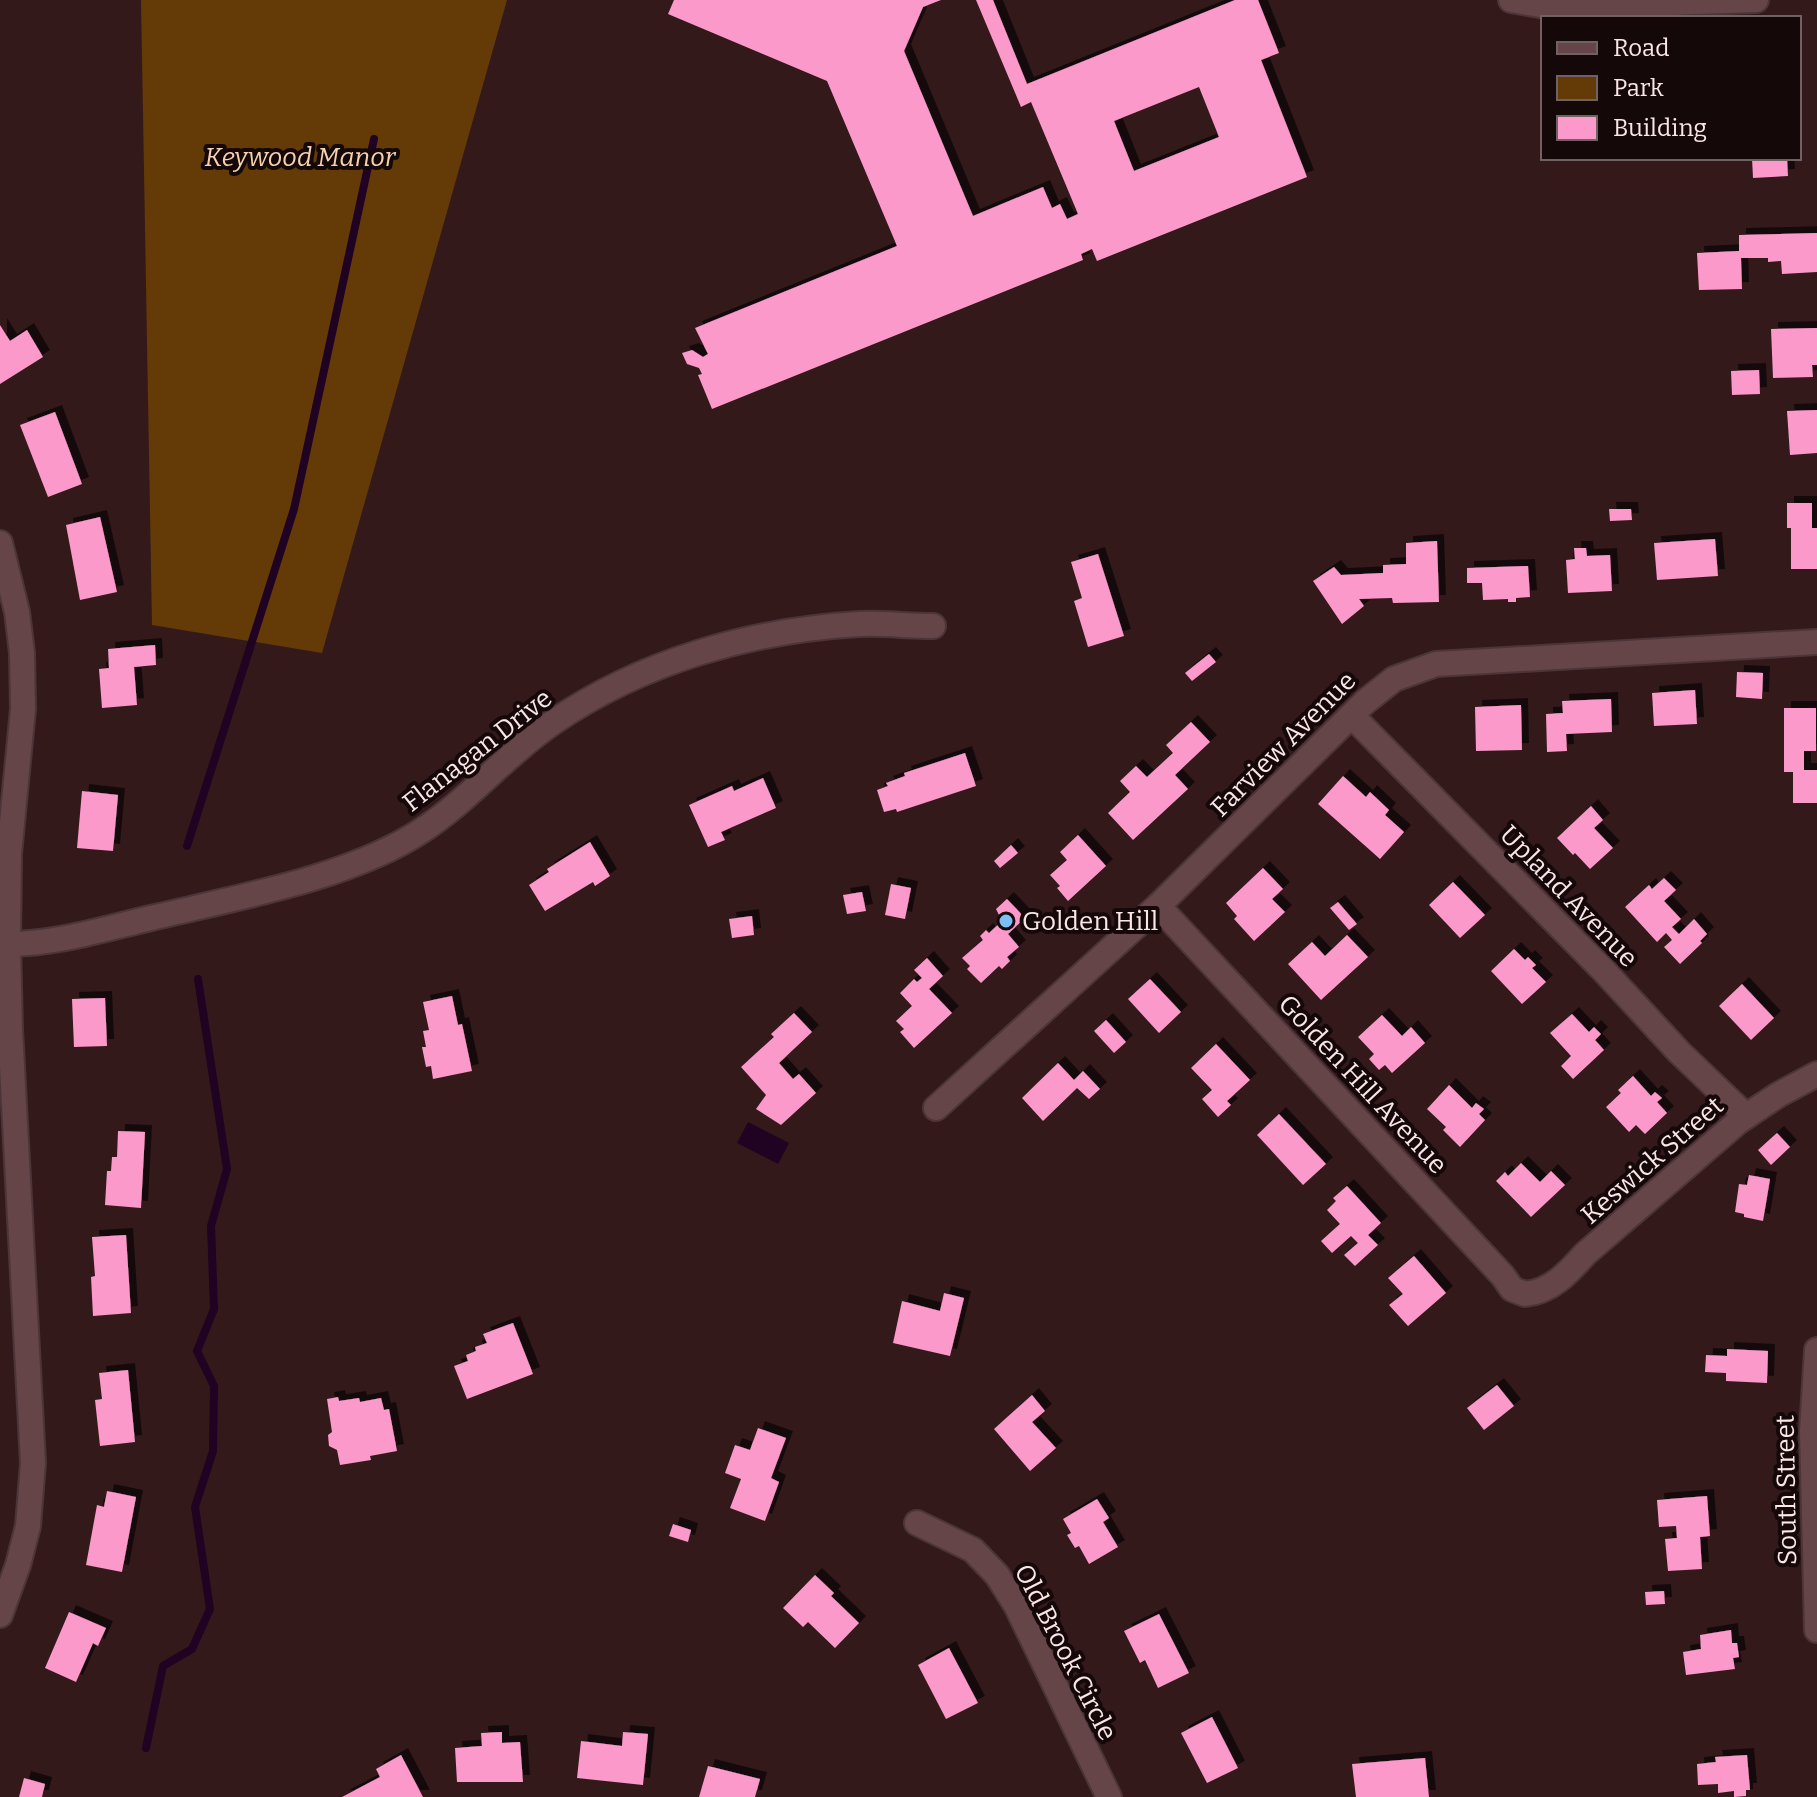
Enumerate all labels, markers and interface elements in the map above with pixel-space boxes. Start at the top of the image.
legend [1541,16,1801,160]
text: Road [1613,34,1669,62]
text: Park [1613,74,1664,102]
text: Building [1613,114,1707,142]
park label: Keywood Manor [205,142,397,173]
street label: Farview Avenue [1204,665,1362,823]
street label: Flanagan Drive [397,683,558,818]
street label: Upland Avenue [1493,819,1644,974]
place label: Golden Hill [1022,906,1158,937]
marker: Golden Hill [997,912,1015,930]
street label: Golden Hill Avenue [1272,989,1453,1180]
street label: Keswick Street [1575,1090,1730,1231]
street label: South Street [1770,1414,1803,1565]
street label: Old Brook Circle [1008,1559,1123,1745]

